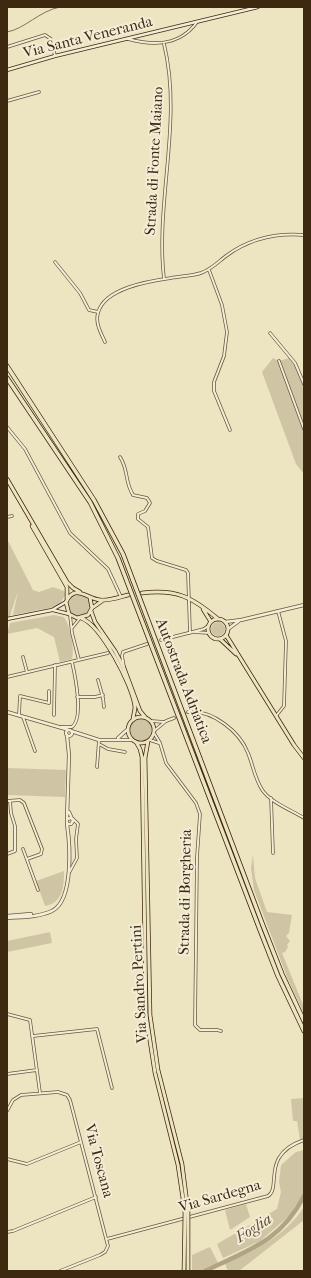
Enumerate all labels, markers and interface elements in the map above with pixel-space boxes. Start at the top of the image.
street label: Via Santa Veneranda [22,13,154,63]
street label: Strada di Fonte Maiano [142,86,168,236]
street label: Autostrada Adriatica [151,616,215,746]
street label: Strada di Borgheria [176,829,196,955]
street label: Via Sandro Pertini [128,924,152,1044]
street label: Via Toscana [80,1122,116,1200]
street label: Via Sardegna [177,1177,263,1217]
water label: Foglia [232,1210,276,1248]

